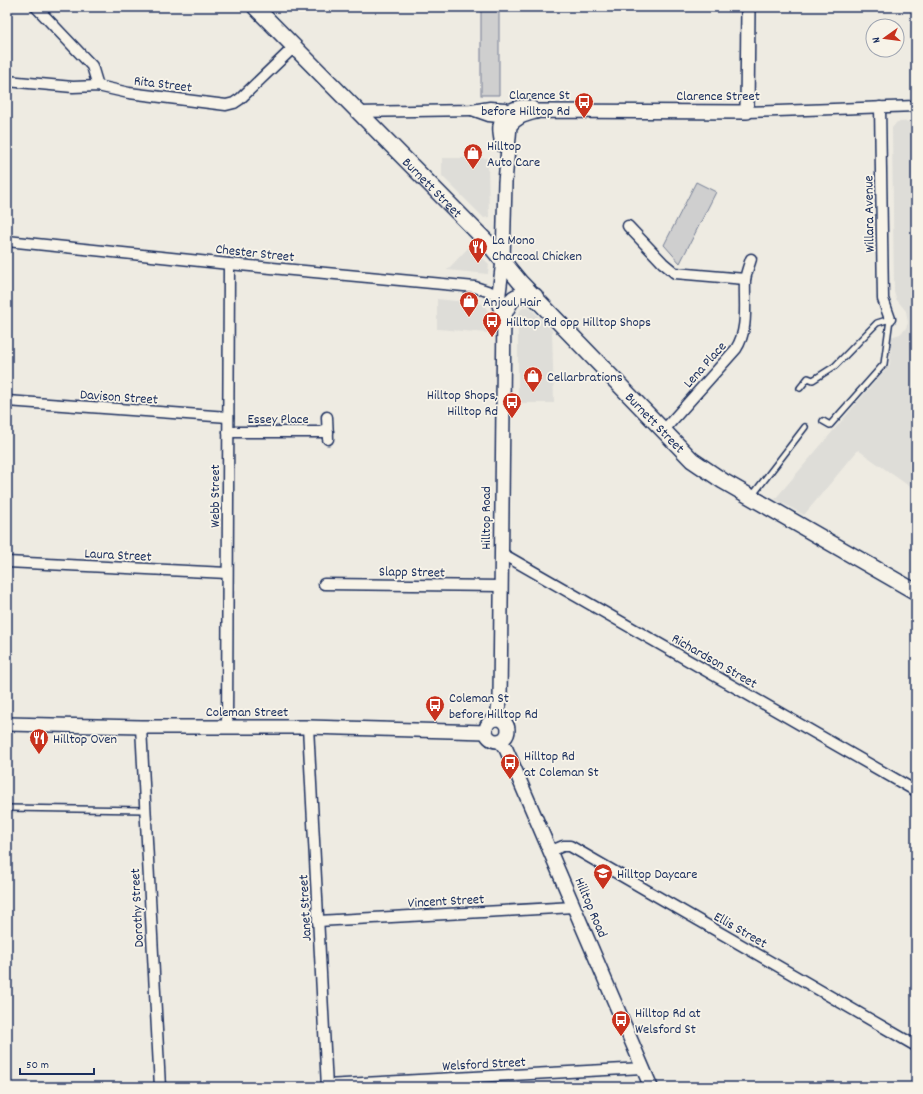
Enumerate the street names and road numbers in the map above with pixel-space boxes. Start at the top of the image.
street label: Rita Street [133,72,193,98]
street label: Clarence Street [676,87,760,107]
street label: Burnett Street [397,154,466,223]
street label: Willara Avenue [859,175,881,253]
street label: Chester Street [214,240,295,268]
street label: Lena Place [679,338,732,393]
street label: Davison Street [79,385,158,411]
street label: Burnett Street [620,389,688,459]
street label: Essey Place [247,410,309,430]
street label: Webb Street [206,464,226,528]
street label: Hilltop Road [477,486,497,550]
street label: Laura Street [84,544,152,568]
street label: Slapp Street [379,562,445,584]
street label: Richardson Street [668,629,760,694]
street label: Coleman Street [206,703,288,723]
street label: Dorothy Street [126,868,150,948]
street label: Janet Street [294,874,318,942]
street label: Hilltop Road [569,875,612,941]
street label: Vincent Street [407,890,485,914]
street label: Ellis Street [710,907,770,954]
street label: Welsford Street [442,1053,526,1077]

